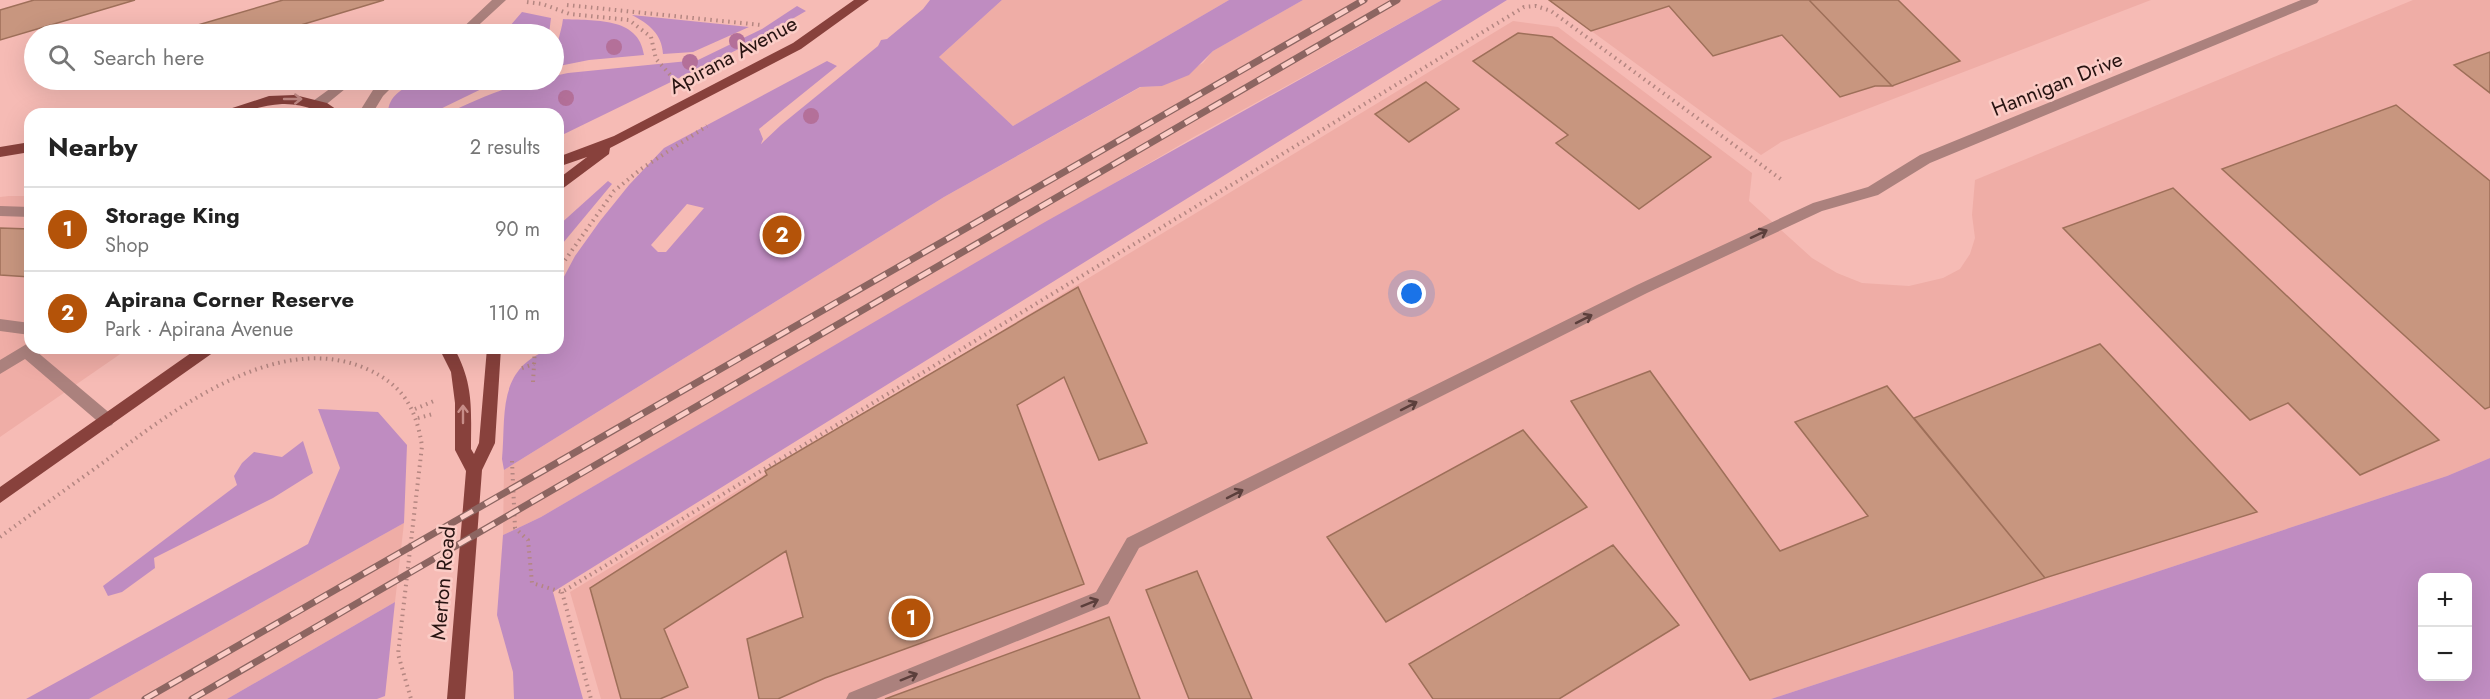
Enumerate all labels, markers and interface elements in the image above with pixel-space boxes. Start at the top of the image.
street label: Apirana Avenue [664,8,803,101]
search box [24,24,564,90]
icon: search [45,41,78,74]
text: Search here [93,41,204,73]
street label: Hannigan Drive [1987,44,2127,124]
one-way arrow [283,93,303,105]
text: Nearby [48,128,137,166]
text: 2 results [470,133,540,162]
text: Storage King [105,199,240,231]
pin: 2 [762,212,802,258]
text: 1 [62,215,73,244]
text: 90 m [495,215,540,244]
one-way arrow [1750,228,1768,239]
text: Shop [105,231,149,260]
your location [1397,279,1426,308]
text: Apirana Corner Reserve [105,283,354,315]
text: 2 [61,299,74,328]
text: 110 m [488,299,540,328]
one-way arrow [1574,312,1592,324]
text: Park · Apirana Avenue [105,315,293,344]
one-way arrow [1400,400,1418,412]
one-way arrow [457,404,469,424]
one-way arrow [1226,488,1244,499]
street label: Merton Road [423,525,463,641]
map controls [2418,573,2472,681]
button: + [2418,573,2472,627]
pin: 1 [892,596,930,640]
one-way arrow [1080,597,1099,608]
button: − [2418,627,2472,681]
one-way arrow [900,671,918,682]

